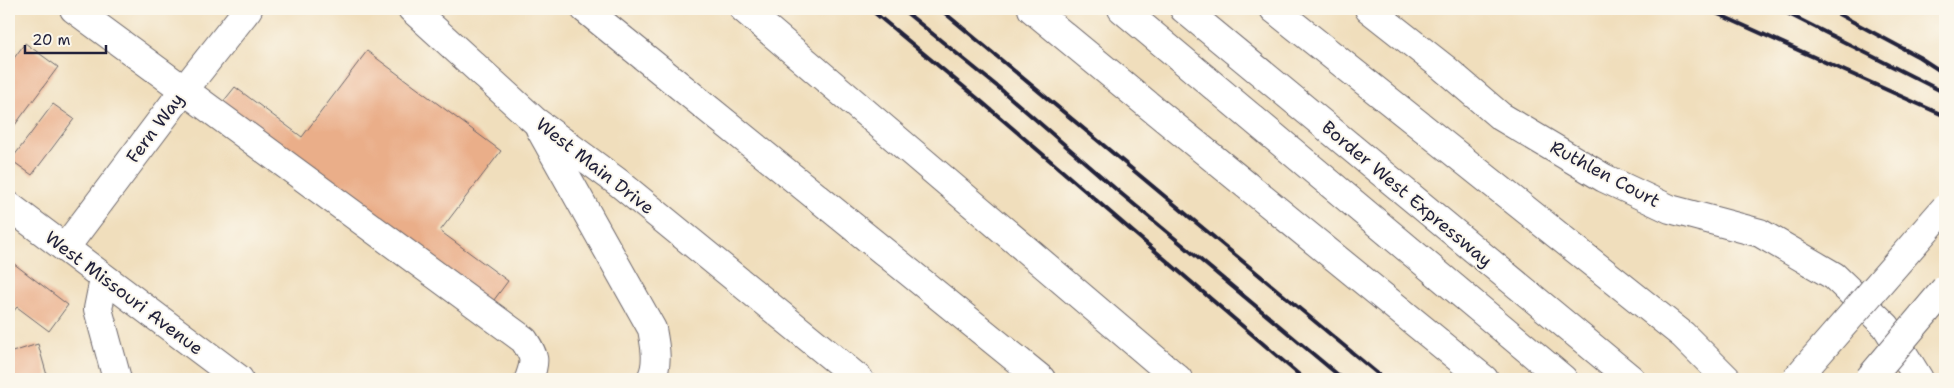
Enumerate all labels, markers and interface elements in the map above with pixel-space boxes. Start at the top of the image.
scale bar [25,22,106,54]
text: 20 m [32,30,71,50]
street label: Fern Way [121,88,189,168]
street label: West Main Drive [531,112,659,220]
street label: Border West Expressway [1317,116,1497,272]
street label: Ruthlen Court [1546,135,1664,213]
street label: West Missouri Avenue [40,226,208,360]

